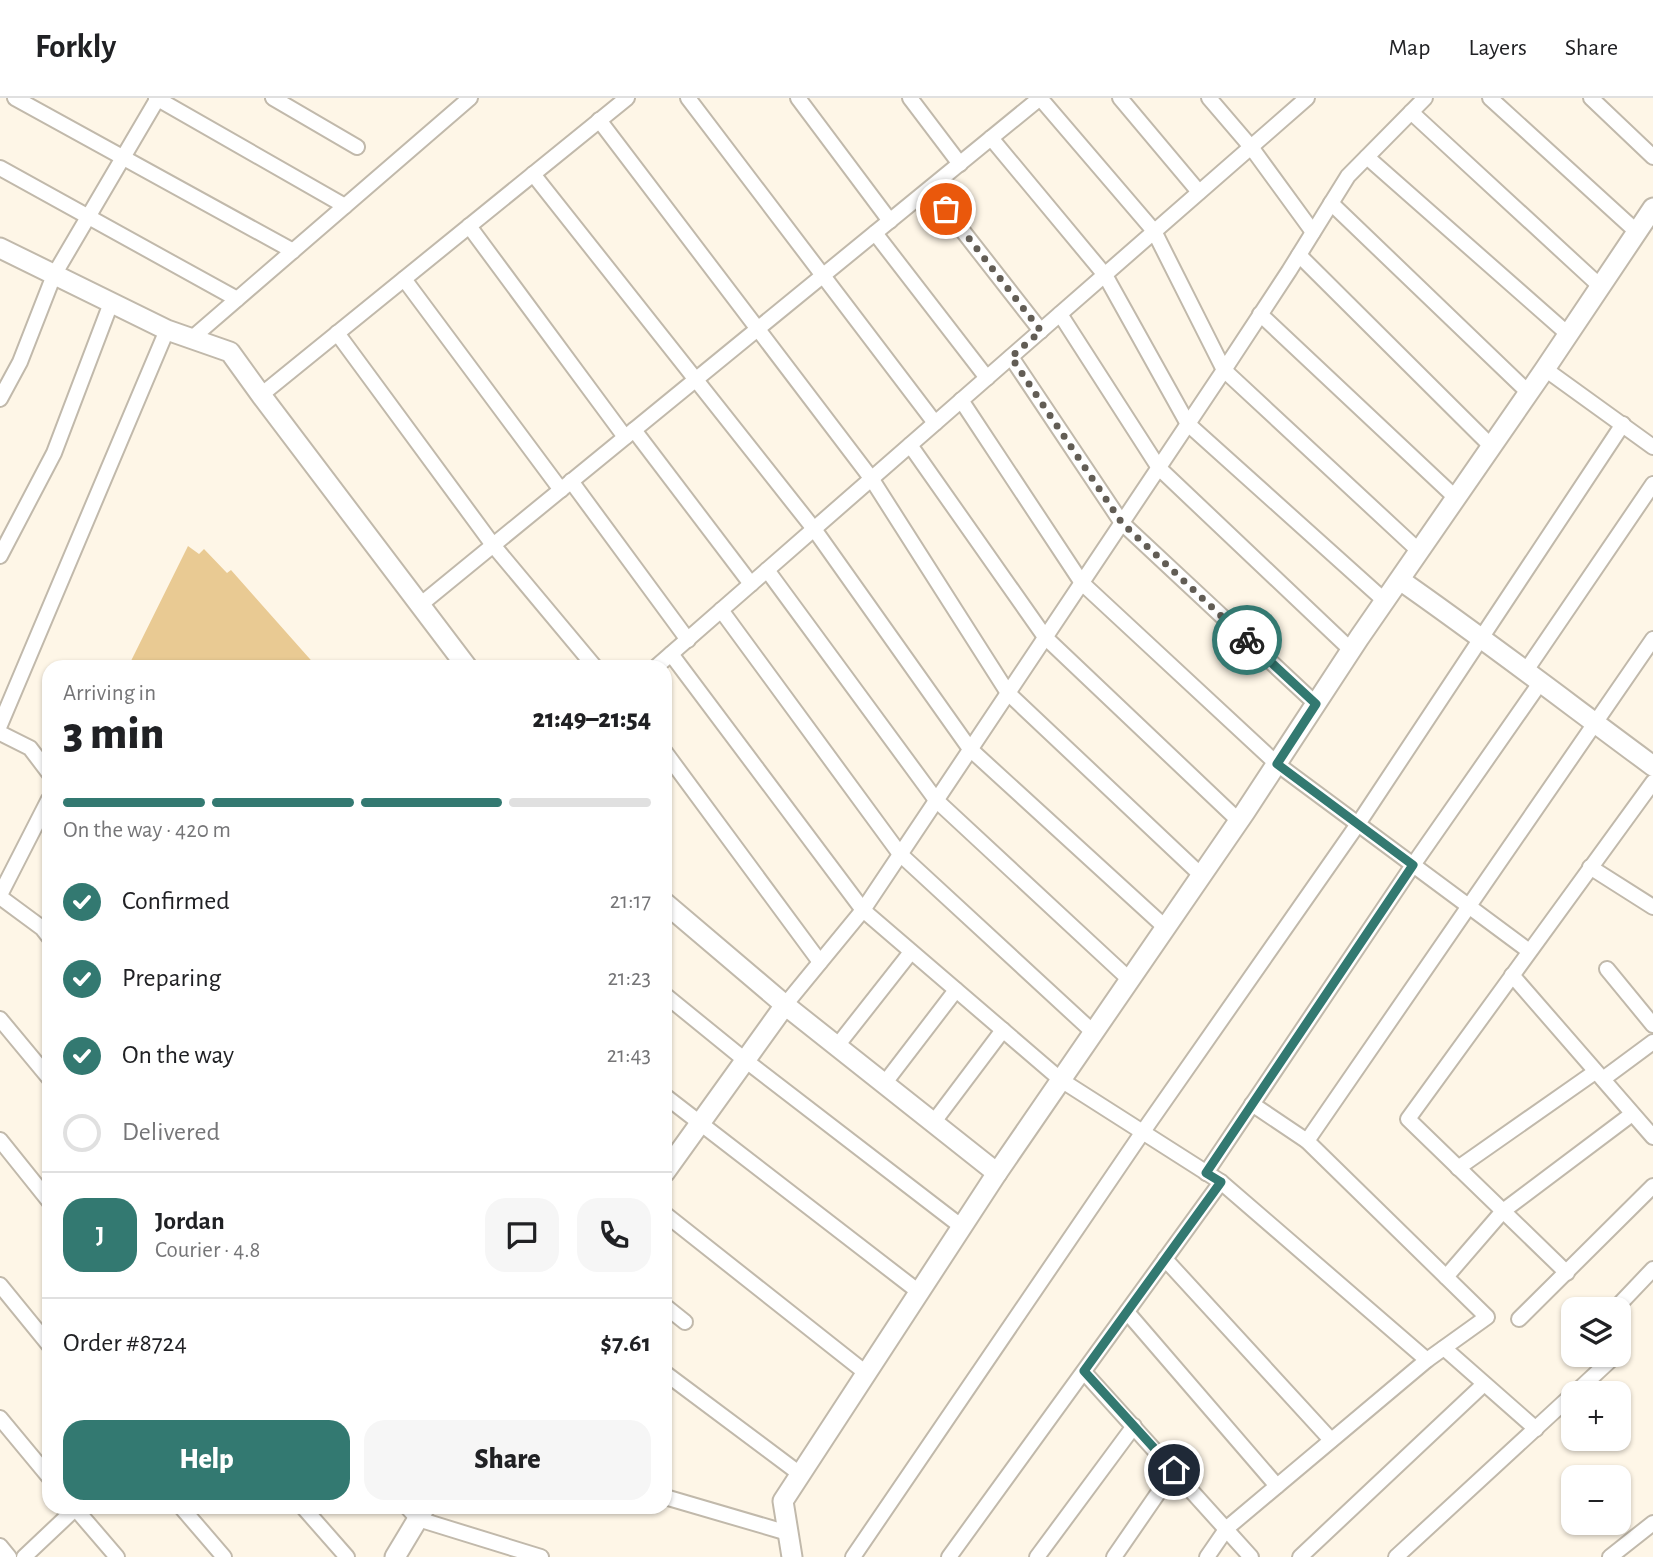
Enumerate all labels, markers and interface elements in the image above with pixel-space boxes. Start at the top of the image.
text: Forkly [35,31,116,64]
text: Map [1388,36,1430,60]
text: Layers [1468,36,1527,60]
text: Share [1565,36,1618,60]
pin [916,179,976,239]
icon: bag [927,190,965,228]
courier [1212,605,1282,675]
icon: bike [1228,621,1266,659]
text: Arriving in [63,682,156,705]
text: 21:49–21:54 [532,706,651,732]
text: 3 min [63,711,164,757]
text: On the way · 420 m [63,819,231,842]
icon: check [63,883,101,921]
text: Confirmed [122,888,230,914]
text: 21:17 [610,890,651,913]
icon: check [63,960,101,998]
text: Preparing [122,965,221,991]
text: 21:23 [607,967,651,990]
icon: check [63,1037,101,1075]
text: On the way [122,1042,234,1068]
text: 21:43 [607,1044,651,1067]
text: Delivered [122,1119,220,1145]
button: chat [485,1198,559,1272]
button: phone [577,1198,651,1272]
text: Jordan [155,1208,225,1234]
text: J [96,1222,104,1248]
text: Courier · 4.8 [155,1239,260,1262]
map controls [1561,1297,1631,1535]
button: layers [1561,1297,1631,1367]
text: Order #8724 [63,1330,187,1356]
text: $7.61 [600,1330,651,1356]
button: + [1561,1381,1631,1451]
button: Help [63,1420,350,1500]
button: Share [364,1420,651,1500]
pin [1144,1440,1204,1500]
icon: home [1155,1451,1193,1489]
button: − [1561,1465,1631,1535]

